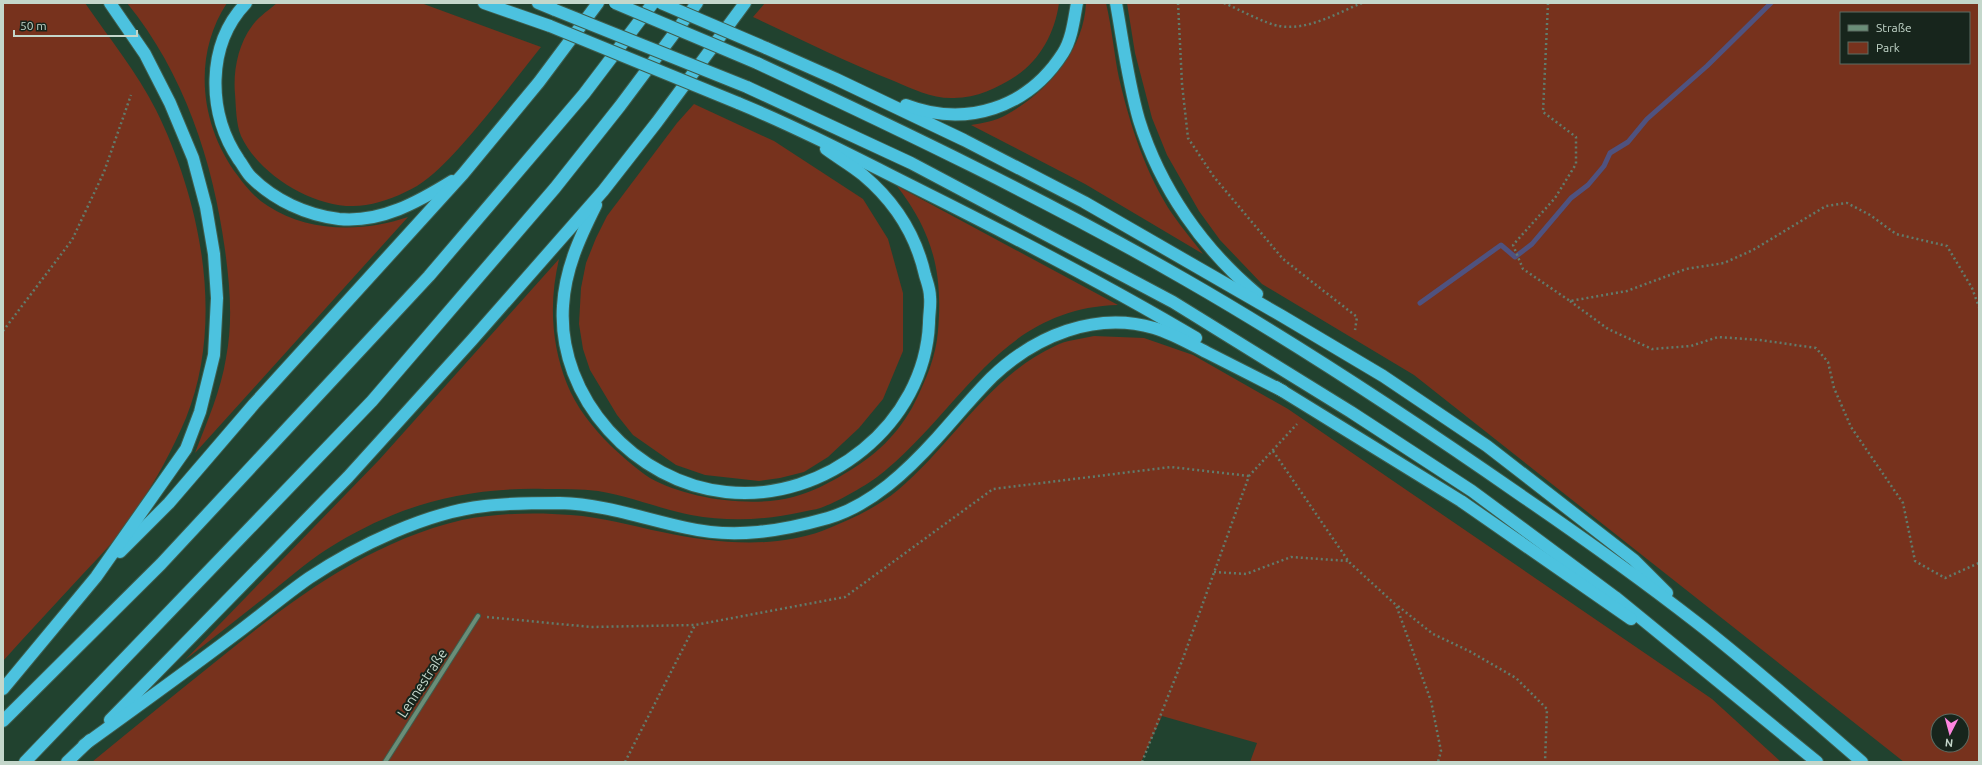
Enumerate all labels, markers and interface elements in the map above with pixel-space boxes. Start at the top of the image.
scale bar [14,12,137,38]
legend [1840,12,1970,64]
text: 50 m [20,19,47,32]
text: Straße [1876,21,1912,34]
text: Park [1876,41,1900,54]
street label: Lennestraße [394,646,450,720]
north arrow [1930,713,1970,753]
text: N [1944,737,1954,749]

